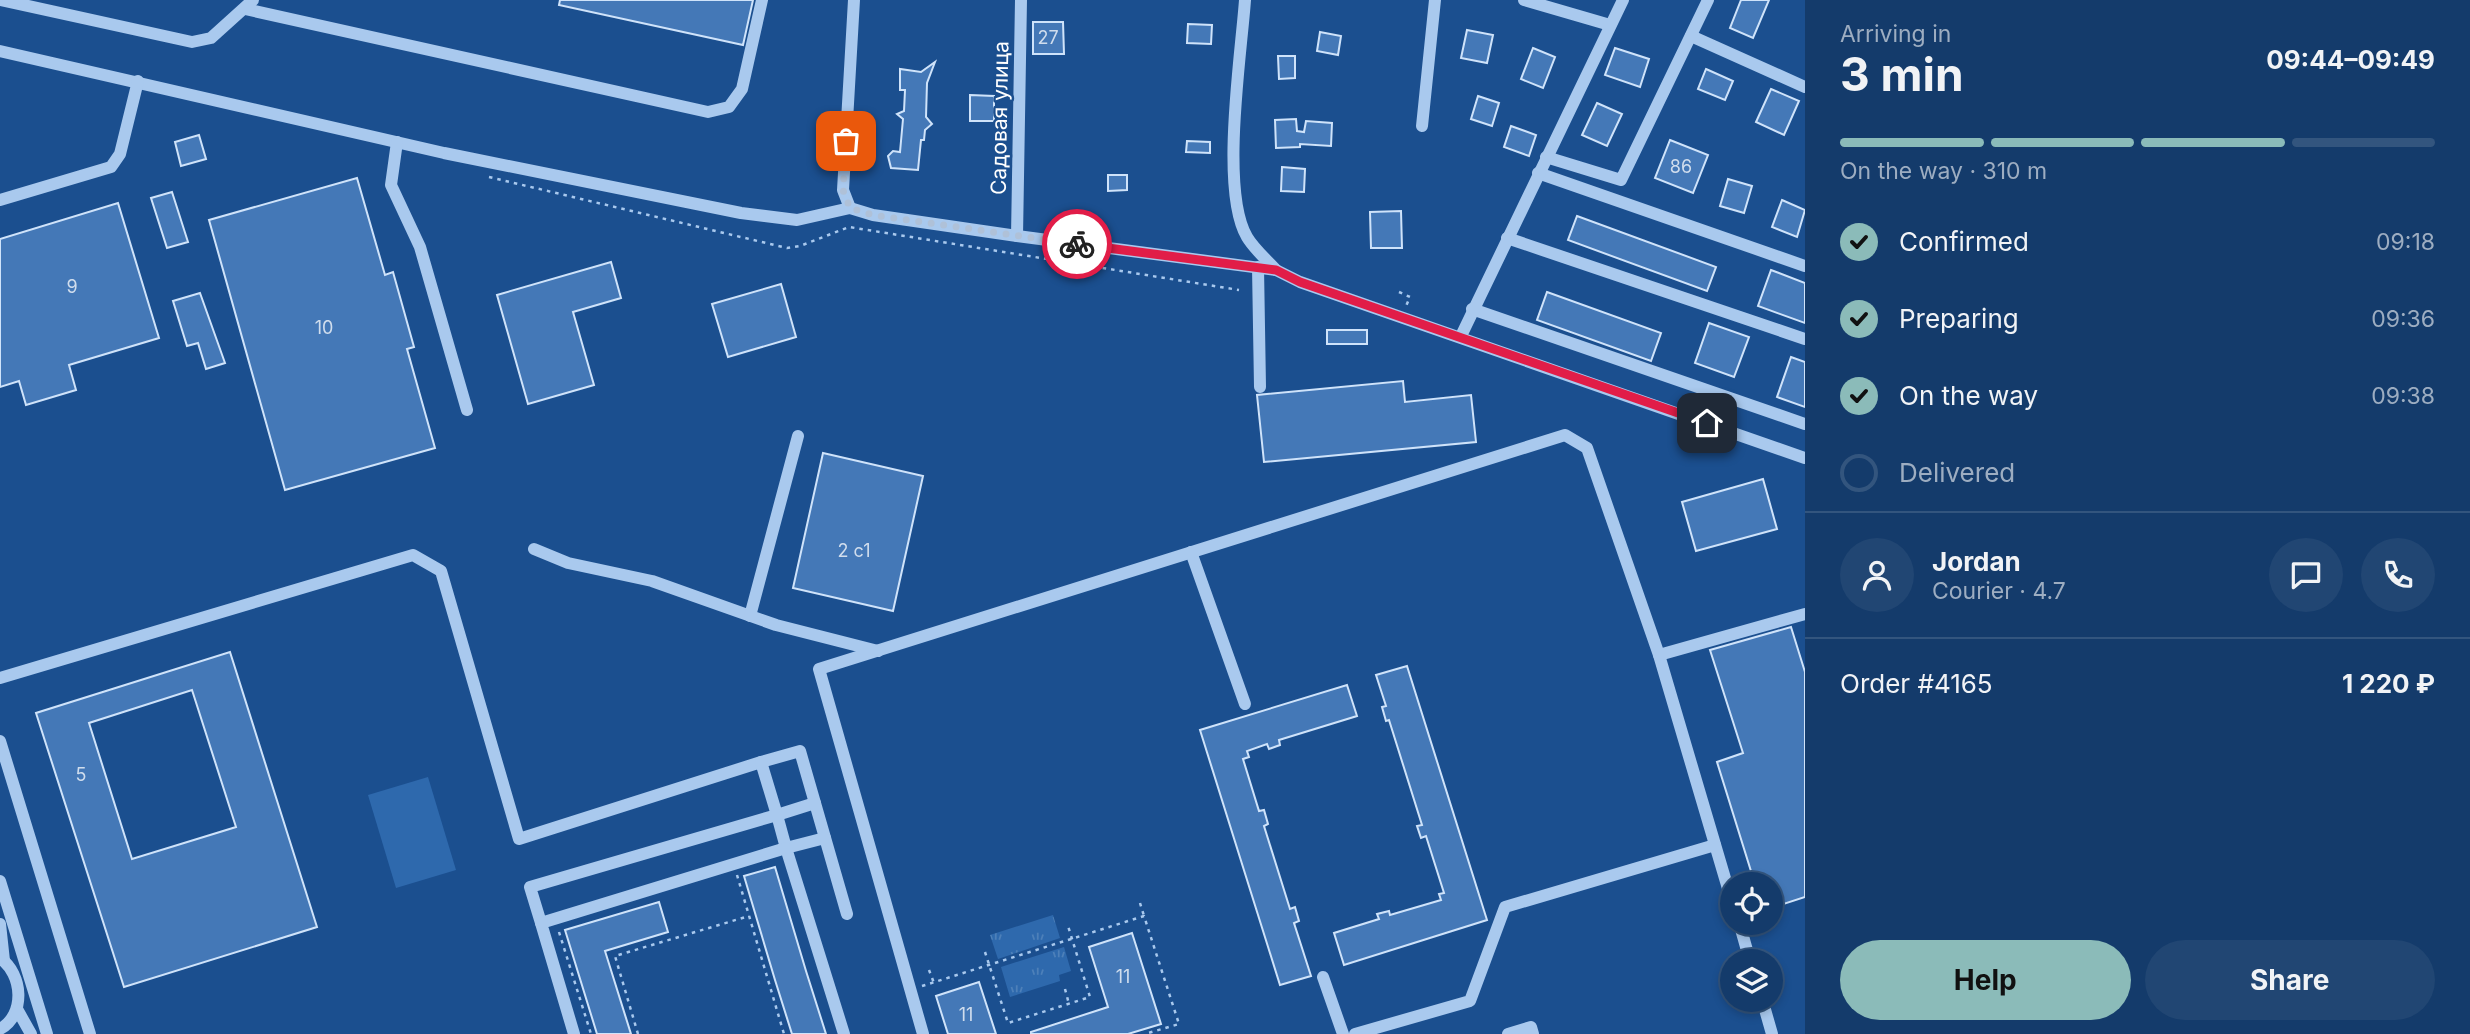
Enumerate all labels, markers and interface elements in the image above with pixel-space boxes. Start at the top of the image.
text: Arriving in [1840,20,1951,48]
house number: 27 [1037,27,1059,48]
street label: Садовая улица [986,41,1013,195]
text: 09:44–09:49 [2266,44,2435,75]
text: 3 min [1840,46,1964,102]
pin [816,111,876,171]
icon: bag [827,122,865,160]
house number: 86 [1670,156,1692,177]
text: On the way · 310 m [1840,157,2047,185]
courier [1042,209,1112,279]
icon: check [1840,223,1878,261]
icon: bike [1058,225,1096,263]
text: Confirmed [1899,226,2029,257]
text: 09:18 [2376,228,2435,256]
house number: 9 [66,276,78,297]
icon: check [1840,300,1878,338]
text: Preparing [1899,303,2019,334]
text: 09:36 [2371,305,2435,333]
house number: 10 [315,317,333,338]
icon: check [1840,377,1878,415]
text: On the way [1899,380,2038,411]
text: 09:38 [2371,382,2435,410]
pin [1677,393,1737,453]
icon: home [1688,404,1726,442]
text: Delivered [1899,457,2015,488]
button: person [1840,538,1914,612]
button: chat [2269,538,2343,612]
button: phone [2361,538,2435,612]
house number: 2 с1 [837,540,871,561]
text: Jordan [1932,546,2021,577]
text: Courier · 4.7 [1932,577,2066,605]
text: Order #4165 [1840,668,1993,699]
text: 1 220 ₽ [2342,668,2435,699]
house number: 5 [76,764,86,785]
map controls [1720,872,1783,1012]
button: locate [1720,872,1783,935]
button: Help [1840,940,2131,1020]
button: Share [2145,940,2435,1020]
button: layers [1720,949,1783,1012]
house number: 11 [1116,966,1130,987]
house number: 11 [959,1004,973,1025]

